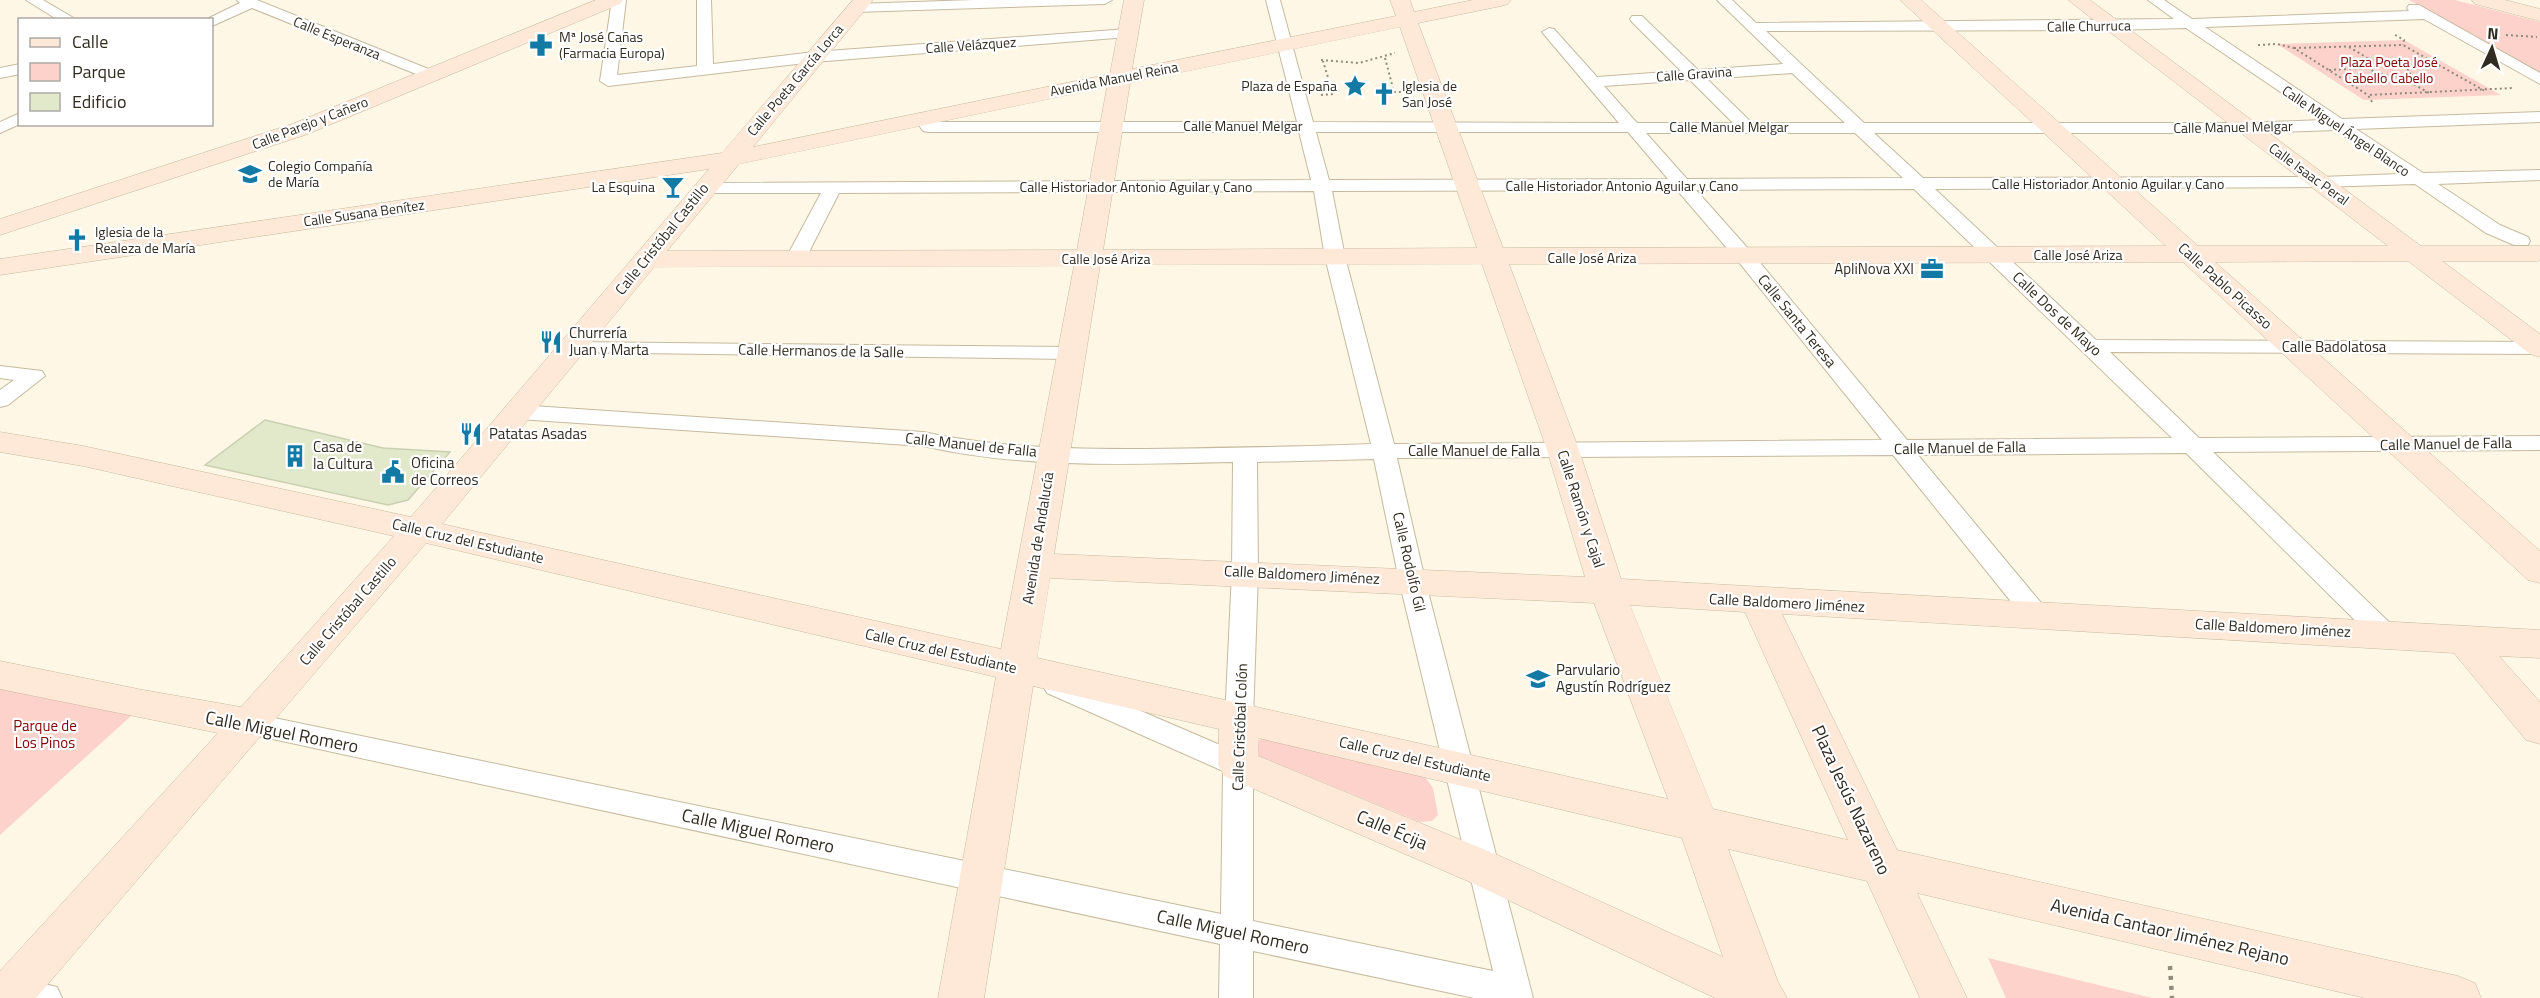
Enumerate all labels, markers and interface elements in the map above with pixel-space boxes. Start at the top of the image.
street label: Calle Esperanza [290,10,384,65]
street label: Calle Churruca [2047,14,2131,37]
legend [18,18,213,126]
north arrow [2462,18,2522,78]
street label: Calle Poeta García Lorca [741,19,848,140]
text: N [2487,21,2499,45]
place label: Mª José Cañas (Farmacia Europa) [559,26,665,63]
text: Calle [72,28,108,55]
street label: Calle Velázquez [925,31,1017,58]
pharmacy icon: Mª José Cañas (Farmacia Europa) [528,32,554,58]
park label: Plaza Poeta José Cabello Cabello [2340,51,2438,88]
street label: Avenida Manuel Reina [1048,56,1180,101]
text: Parque [72,58,126,85]
street label: Calle Gravina [1655,60,1733,87]
place icon: Plaza de España [1342,73,1368,99]
place label: Plaza de España [1241,75,1337,96]
place label: Iglesia de San José [1402,75,1457,112]
street label: Calle Miguel Ángel Blanco [2278,80,2414,181]
church icon: Iglesia de San José [1371,81,1397,107]
text: Edificio [72,88,126,115]
street label: Calle Parejo y Cañero [249,91,371,154]
street label: Calle Manuel Melgar [1183,115,1303,136]
street label: Calle Manuel Melgar [2173,115,2293,138]
street label: Calle Manuel Melgar [1669,116,1789,137]
street label: Calle Isaac Peral [2265,137,2354,210]
place label: Colegio Compañía de María [268,155,372,192]
school or university icon: Colegio Compañía de María [237,161,263,187]
street label: Calle Historiador Antonio Aguilar y Cano [1992,173,2224,194]
bar icon: La Esquina [660,174,686,200]
street label: Calle Historiador Antonio Aguilar y Cano [1506,175,1738,196]
place label: La Esquina [592,176,655,197]
street label: Calle Historiador Antonio Aguilar y Cano [1020,176,1252,197]
street label: Calle Cristóbal Castillo [609,178,714,300]
street label: Calle Susana Benítez [302,194,426,231]
place label: Iglesia de la Realeza de María [95,221,196,258]
church icon: Iglesia de la Realeza de María [64,227,90,253]
street label: Calle Pablo Picasso [2173,237,2278,335]
street label: Calle José Ariza [2034,244,2122,265]
street label: Calle José Ariza [1548,247,1636,268]
street label: Calle José Ariza [1062,248,1150,269]
office icon: ApliNova XXI [1919,256,1945,282]
place label: ApliNova XXI [1834,257,1914,280]
street label: Calle Dos de Mayo [2007,266,2107,361]
street label: Calle Santa Teresa [1752,269,1843,373]
place label: Churrería Juan y Marta [569,321,649,361]
restaurant icon: Churrería Juan y Marta [538,329,564,355]
street label: Calle Badolatosa [2282,335,2387,358]
street label: Calle Hermanos de la Salle [738,338,904,363]
restaurant icon: Patatas Asadas [458,421,484,447]
place label: Patatas Asadas [489,422,587,445]
street label: Calle Manuel de Falla [904,426,1038,463]
street label: Calle Manuel de Falla [2380,431,2513,456]
place label: Casa de la Cultura [313,435,373,475]
street label: Calle Manuel de Falla [1894,435,2027,460]
street label: Calle Manuel de Falla [1408,439,1541,462]
building icon: Casa de la Cultura [282,443,308,469]
street label: Calle Ramón y Cajal [1552,447,1611,571]
place label: Oficina de Correos [411,451,478,491]
public building icon: Oficina de Correos [380,459,406,485]
street label: Avenida de Andalucía [1016,470,1059,606]
street label: Calle Rodolfo Gil [1387,510,1432,614]
street label: Calle Cruz del Estudiante [390,512,546,569]
street label: Calle Cristóbal Castillo [294,551,402,670]
street label: Calle Baldomero Jiménez [1223,559,1381,590]
street label: Calle Baldomero Jiménez [1708,587,1866,618]
street label: Calle Baldomero Jiménez [2194,612,2352,643]
street label: Calle Cruz del Estudiante [863,622,1019,679]
place label: Parvulario Agustín Rodríguez [1556,658,1671,698]
street label: Calle Cristóbal Colón [1226,663,1253,791]
school or university icon: Parvulario Agustín Rodríguez [1525,666,1551,692]
street label: Calle Miguel Romero [203,703,361,760]
park label: Parque de Los Pinos [13,714,77,754]
street label: Plaza Jesús Nazareno [1805,721,1898,879]
street label: Calle Cruz del Estudiante [1337,730,1493,787]
street label: Calle Miguel Romero [679,801,837,860]
street label: Calle Écija [1353,803,1432,857]
street label: Avenida Cantaor Jiménez Rejano [2048,891,2292,972]
street label: Calle Miguel Romero [1154,902,1312,961]

